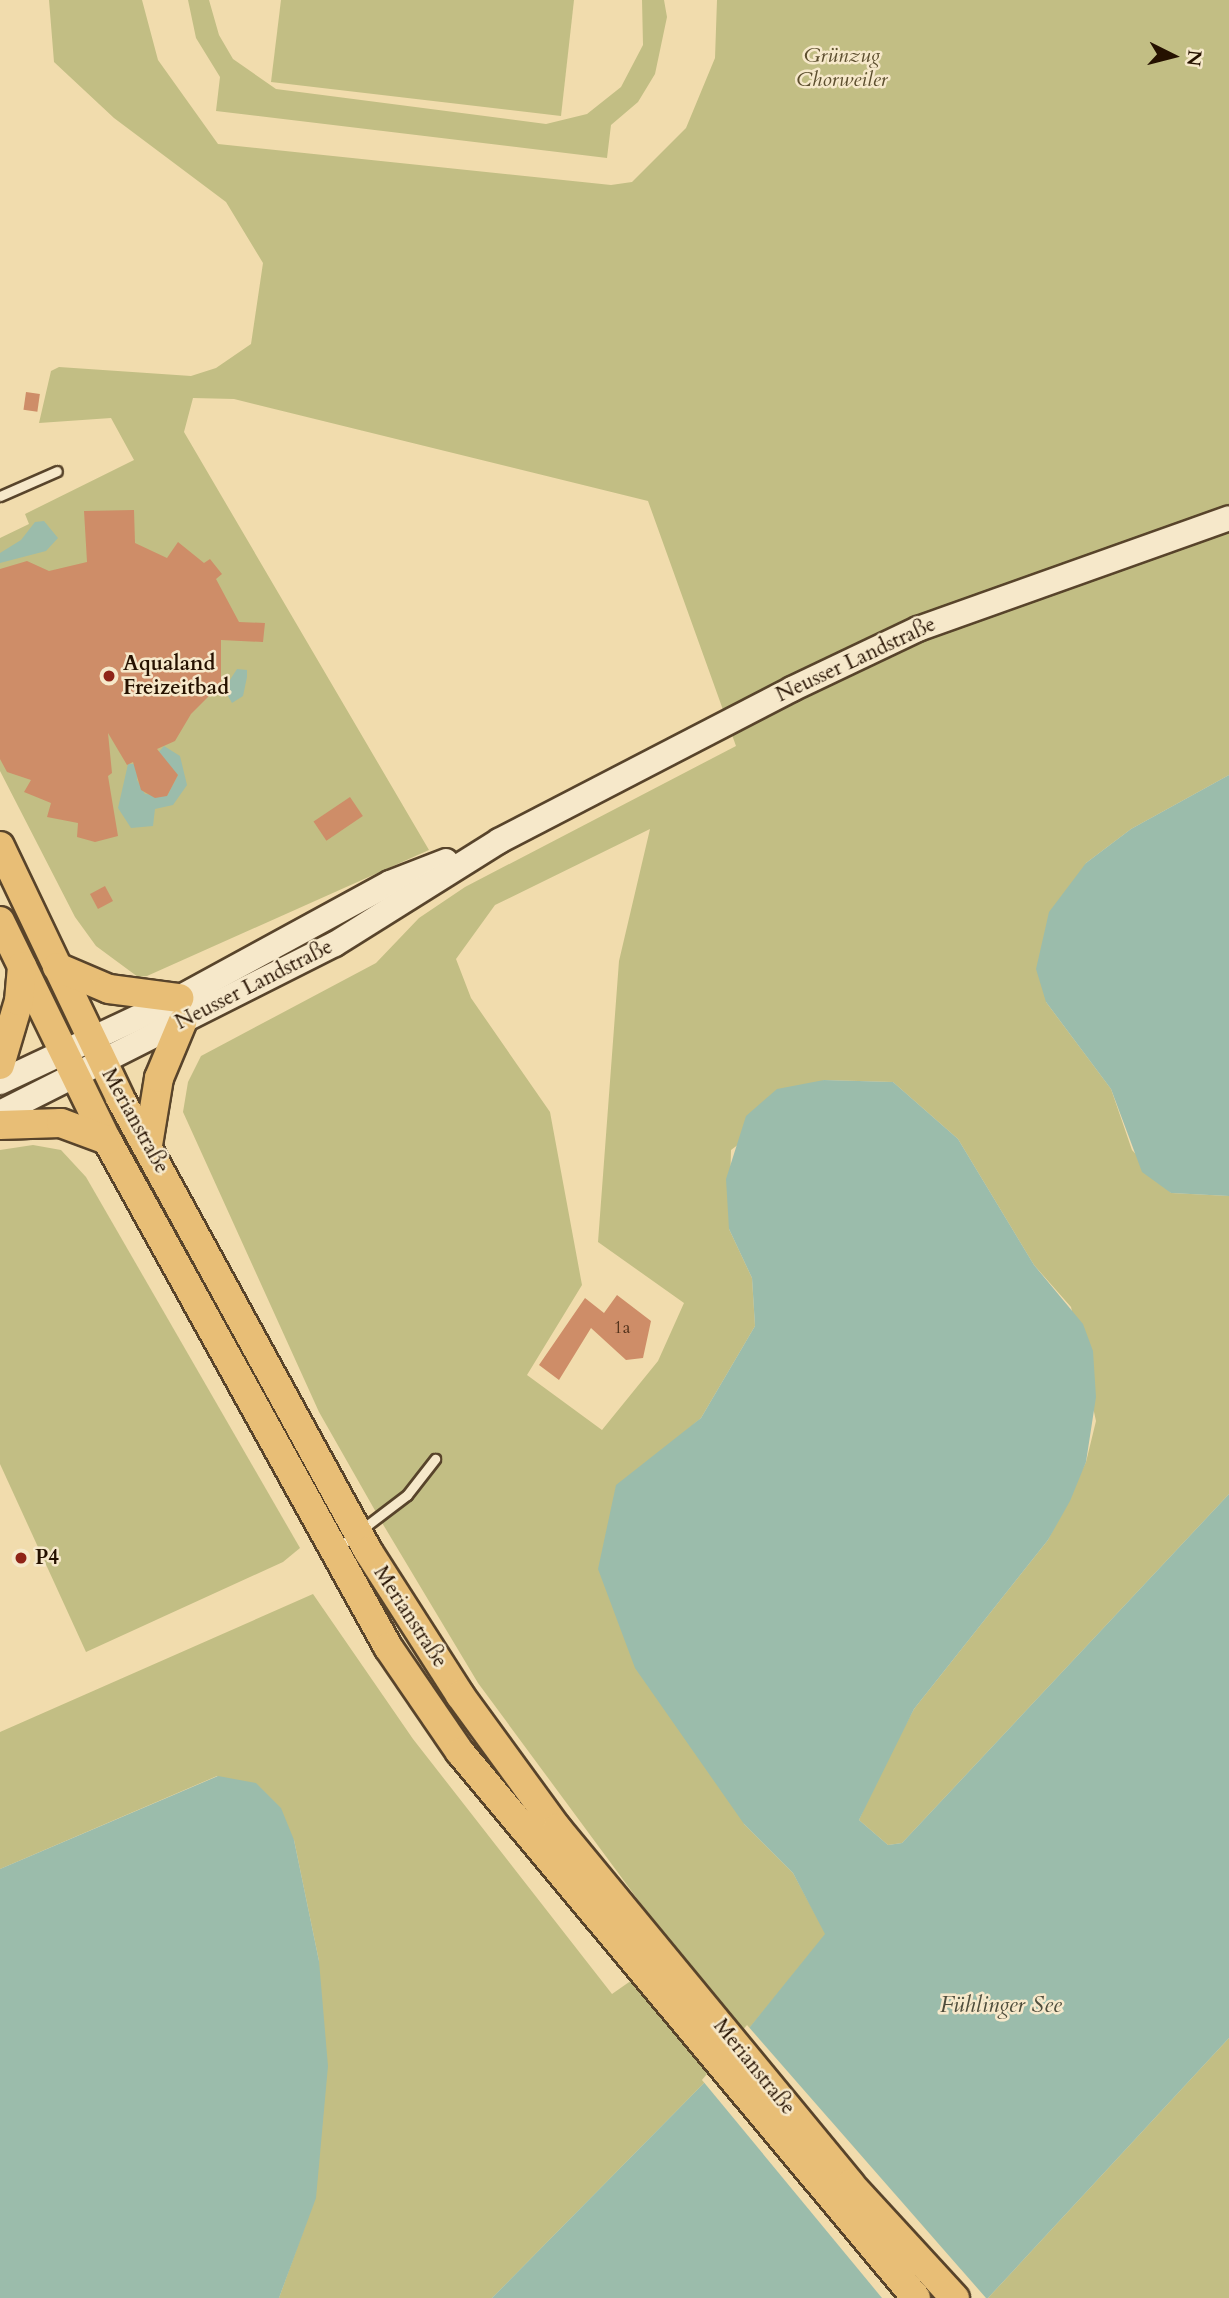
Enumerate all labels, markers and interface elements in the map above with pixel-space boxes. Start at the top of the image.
north arrow [1138,21,1208,91]
park label: Grünzug Chorweiler [796,43,888,93]
text: N [1180,49,1208,68]
street label: Neusser Landstraße [772,612,940,708]
place label: Aqualand Freizeitbad [123,651,229,701]
marker: Aqualand Freizeitbad [101,668,117,684]
street label: Neusser Landstraße [171,934,337,1036]
street label: Merianstraße [96,1064,174,1178]
house number: 1a [614,1317,630,1339]
place label: P4 [35,1545,59,1571]
marker: P4 [13,1550,29,1566]
street label: Merianstraße [368,1561,452,1673]
water label: Fühlinger See [940,1991,1062,2019]
street label: Merianstraße [708,2014,800,2120]

